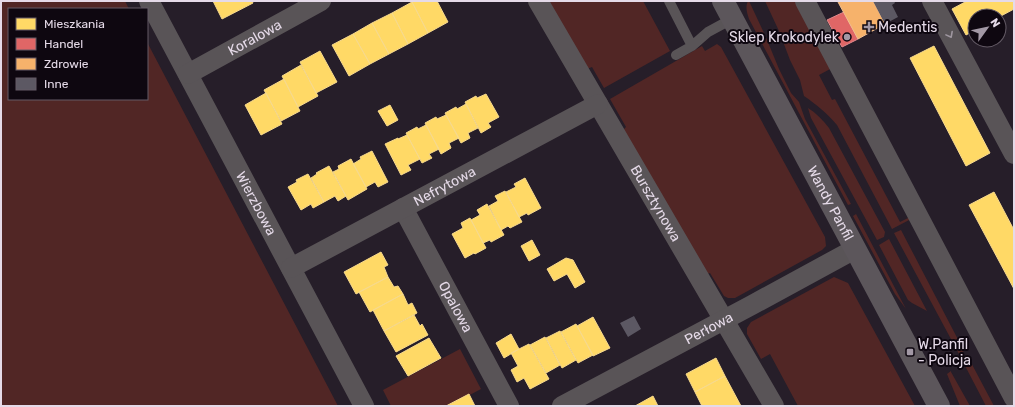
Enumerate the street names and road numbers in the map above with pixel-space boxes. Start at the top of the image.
street label: Koralowa [225,16,285,60]
street label: Bursztynowa [626,162,684,245]
street label: Nefrytowa [411,163,479,210]
street label: Wandy Panfil [803,163,857,244]
street label: Wierzbowa [232,169,280,238]
street label: Opalowa [435,278,476,335]
street label: Perłowa [682,309,736,348]

